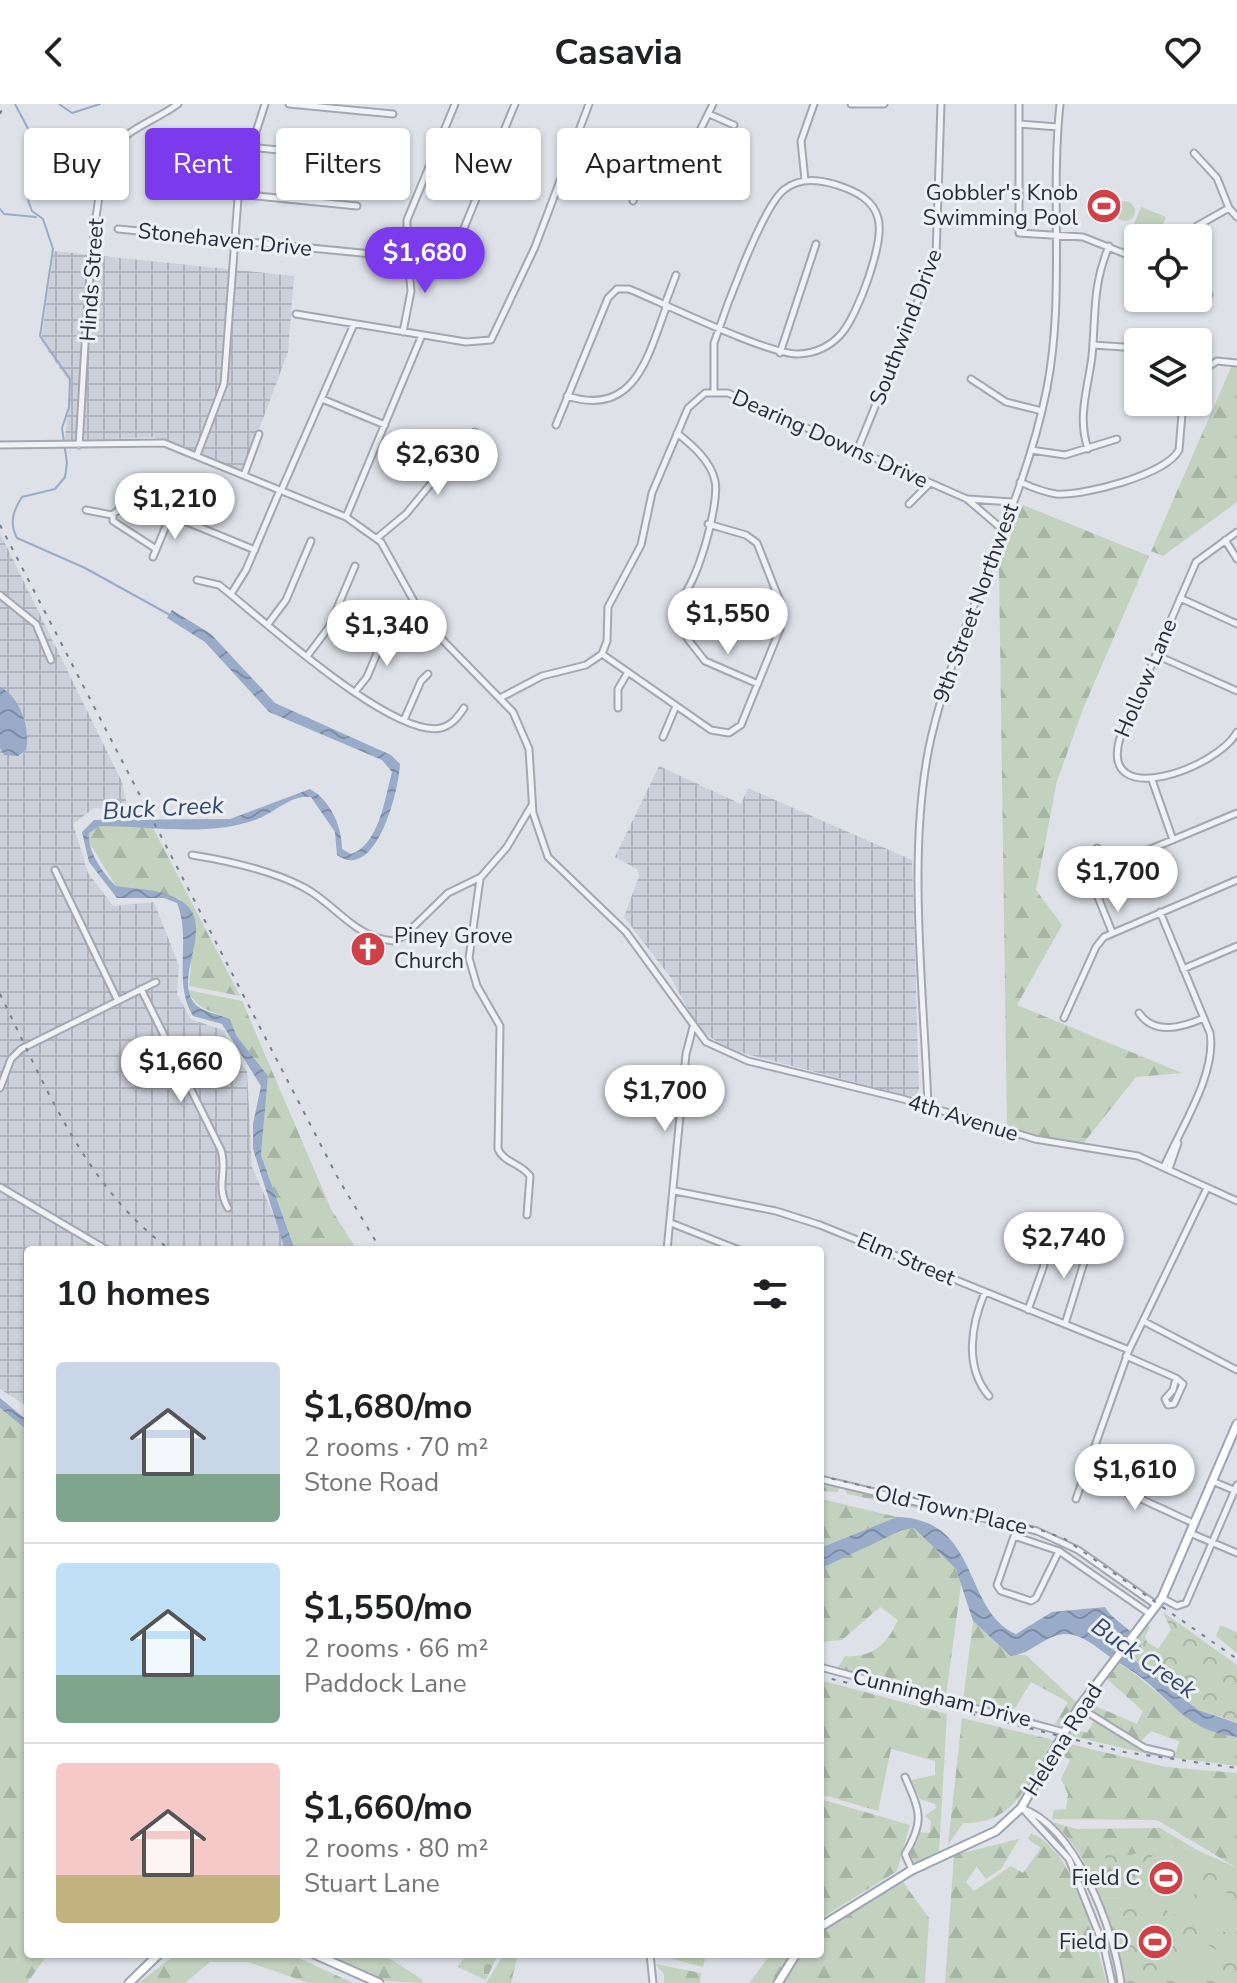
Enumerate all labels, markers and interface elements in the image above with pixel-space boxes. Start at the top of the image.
text: Casavia [554,28,683,77]
icon: back [32,30,76,74]
icon: heart [1161,30,1205,74]
chip: Buy [24,128,129,200]
chip: Rent [145,128,260,200]
chip: Filters [276,128,410,200]
chip: New [426,128,541,200]
chip: Apartment [557,128,750,200]
place label: Gobbler's Knob Swimming Pool [923,178,1078,233]
sports icon: Gobbler's Knob Swimming Pool [1085,187,1123,225]
street label: Stonehaven Drive [137,216,313,264]
street label: Hinds Street [73,217,111,343]
map controls [1124,224,1212,416]
button: locate [1124,224,1212,312]
pin: $1,680 [360,227,490,295]
text: $1,680 [383,235,467,270]
street label: Southwind Drive [862,245,950,409]
button: layers [1124,328,1212,416]
street label: Dearing Downs Drive [727,382,933,496]
pin: $2,630 [373,429,503,497]
text: $2,630 [396,437,480,472]
pin: $1,210 [110,473,240,541]
text: $1,210 [133,481,217,516]
street label: 9th Street Northwest [926,499,1026,707]
pin: $1,550 [663,588,793,656]
text: $1,550 [686,596,770,631]
pin: $1,340 [322,600,452,668]
text: $1,340 [345,608,429,643]
street label: Hollow Lane [1108,614,1184,742]
water label: Buck Creek [102,789,225,827]
pin: $1,700 [1053,846,1183,914]
text: $1,700 [1076,854,1160,889]
place label: Piney Grove Church [394,921,513,976]
church icon: Piney Grove Church [349,930,387,968]
pin: $1,660 [116,1036,246,1104]
text: $1,660 [139,1044,223,1079]
pin: $1,700 [600,1065,730,1133]
text: $1,700 [623,1073,707,1108]
street label: 4th Avenue [904,1087,1022,1149]
pin: $2,740 [999,1212,1129,1280]
text: $2,740 [1022,1220,1106,1255]
street label: Elm Street [852,1225,960,1293]
text: 10 homes [56,1271,210,1317]
icon: filters [748,1272,792,1316]
text: $1,680/mo [304,1384,472,1430]
icon: home [120,1394,216,1490]
text: 2 rooms · 70 m² [304,1430,488,1465]
pin: $1,610 [1070,1444,1200,1512]
text: $1,610 [1093,1452,1177,1487]
text: Stone Road [304,1465,439,1500]
street label: Old Town Place [872,1478,1030,1542]
text: $1,550/mo [304,1585,472,1631]
icon: home [120,1595,216,1691]
water label: Buck Creek [1085,1610,1204,1706]
text: 2 rooms · 66 m² [304,1631,488,1666]
street label: Cunningham Drive [849,1661,1035,1735]
text: Paddock Lane [304,1666,467,1701]
street label: Helena Road [1016,1678,1110,1802]
text: $1,660/mo [304,1785,472,1831]
icon: home [120,1795,216,1891]
text: 2 rooms · 80 m² [304,1831,488,1866]
sports icon: Field C [1147,1859,1185,1897]
place label: Field C [1071,1863,1140,1893]
text: Stuart Lane [304,1866,440,1901]
sports icon: Field D [1136,1923,1174,1961]
place label: Field D [1059,1927,1129,1957]

